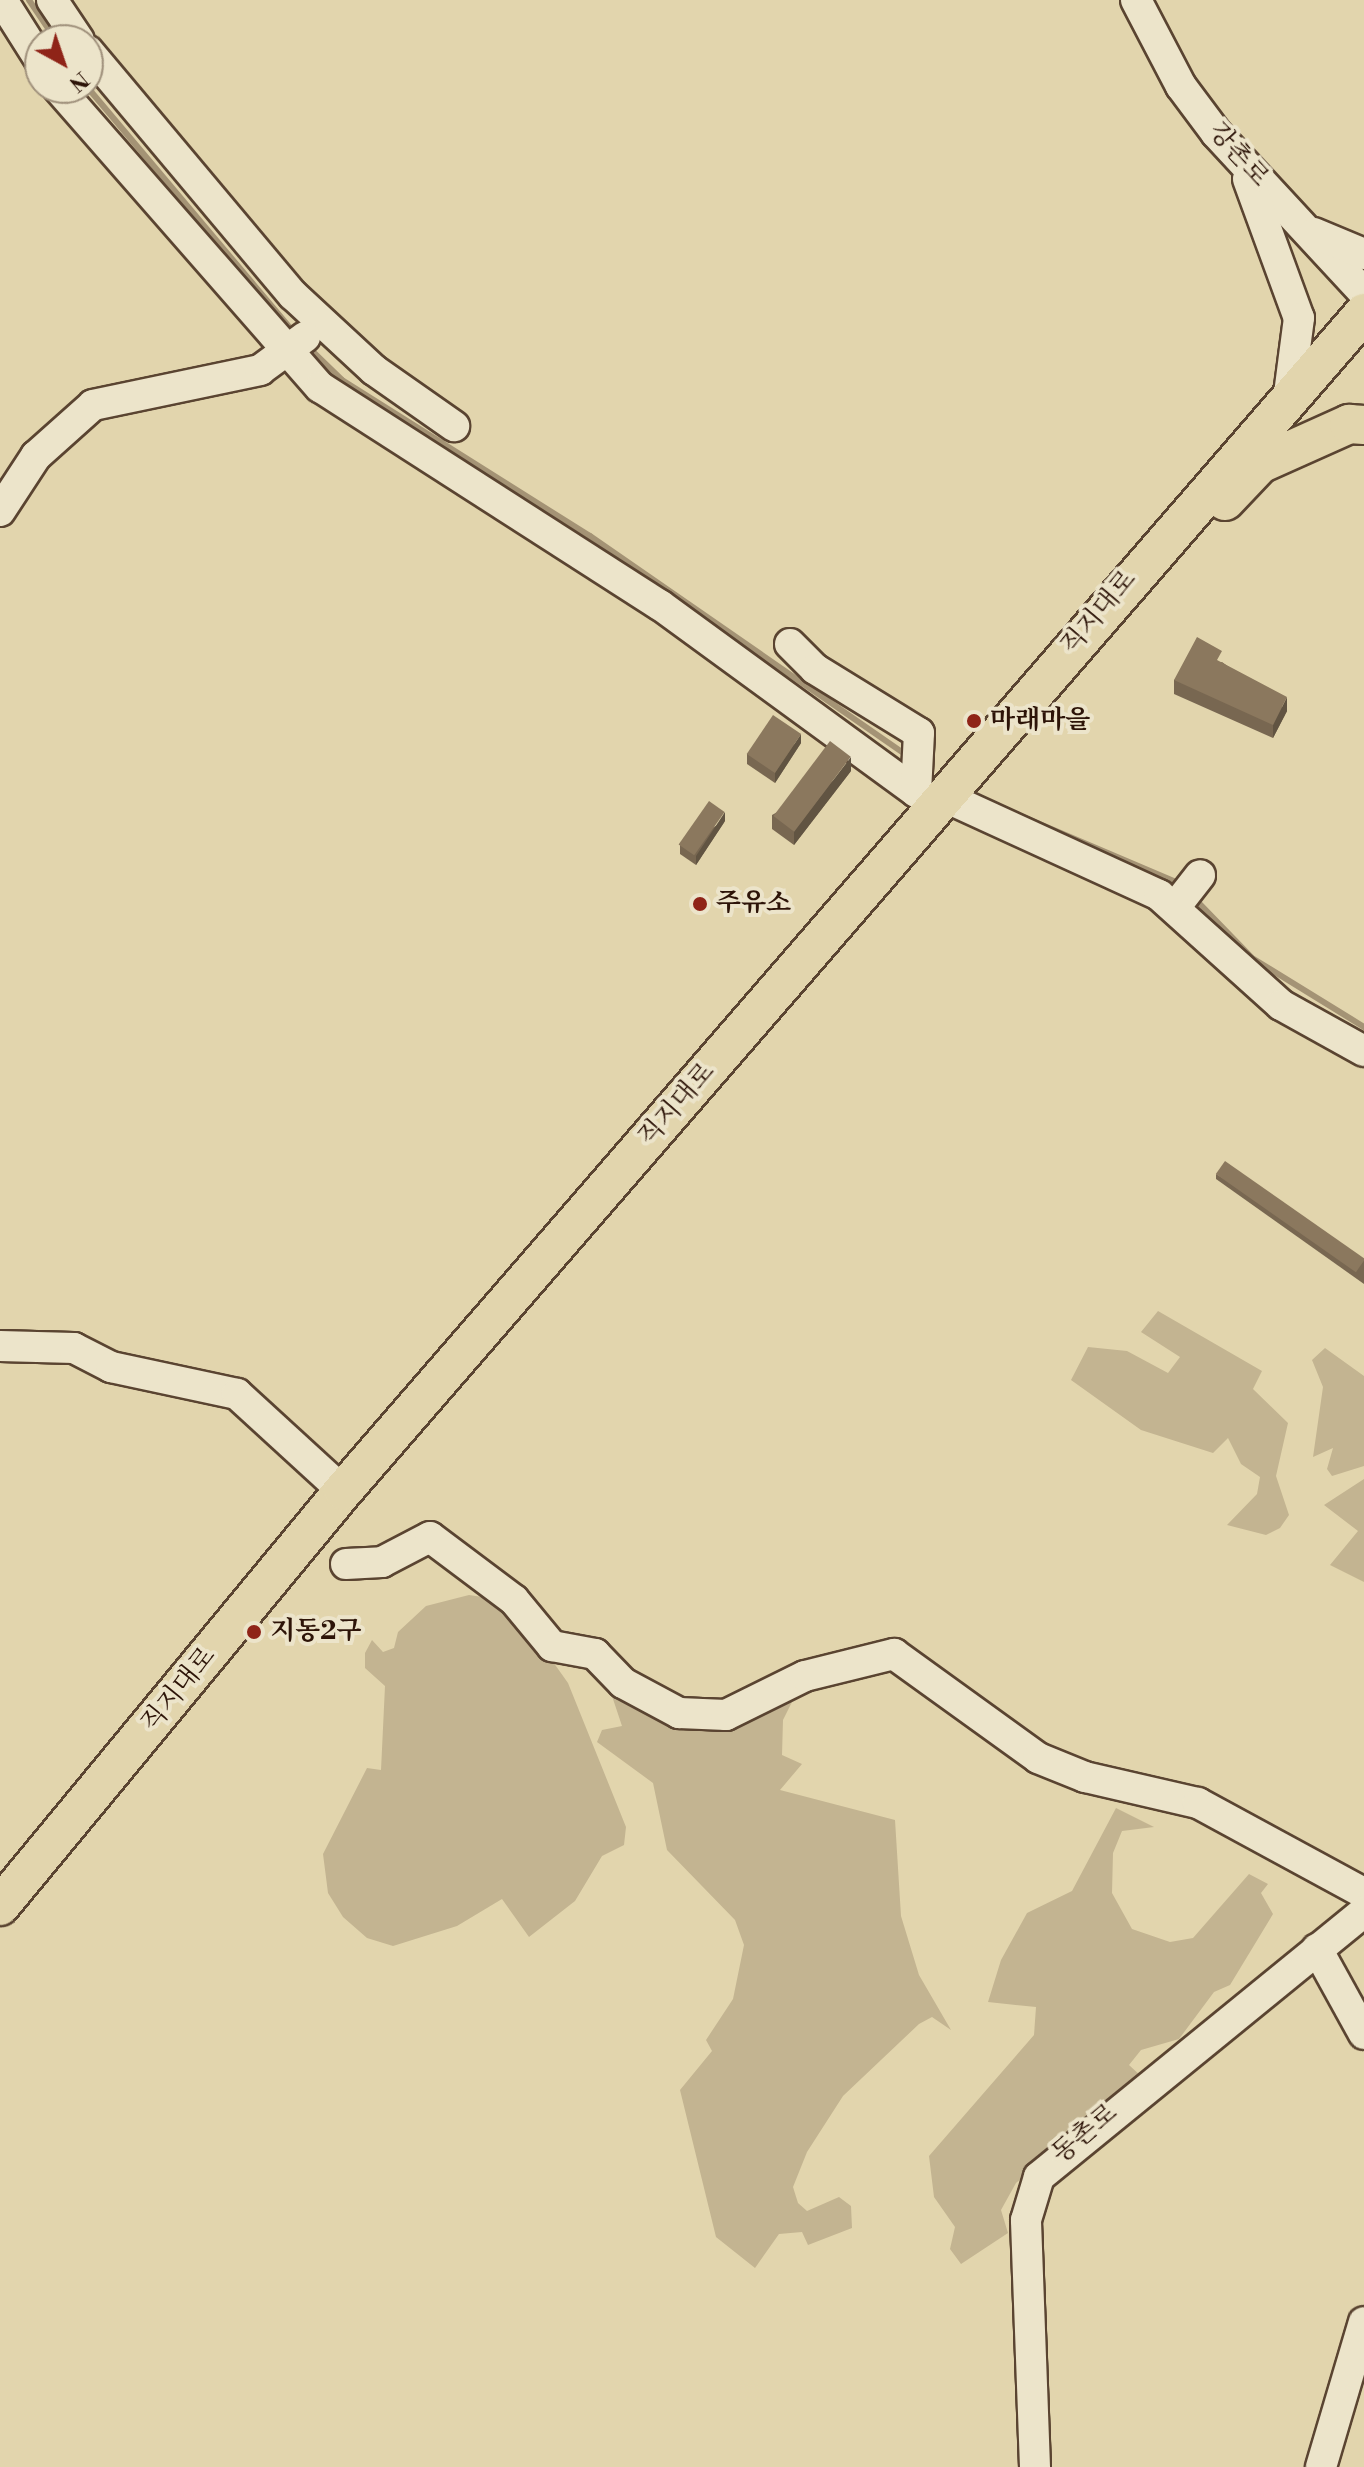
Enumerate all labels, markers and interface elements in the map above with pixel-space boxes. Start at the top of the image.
north arrow [24,24,104,104]
text: N [63,65,94,97]
street label: 강촌로 [1201,117,1275,193]
street label: 직지대로 [1055,564,1143,662]
place label: 마래마을 [990,705,1090,737]
marker: 마래마을 [965,712,983,730]
place label: 주유소 [716,888,791,920]
marker: 주유소 [691,895,709,913]
street label: 직지대로 [632,1057,722,1153]
place label: 지동2구 [270,1616,362,1648]
marker: 지동2구 [245,1623,263,1641]
street label: 직지대로 [135,1641,223,1739]
street label: 동촌로 [1046,2098,1124,2170]

